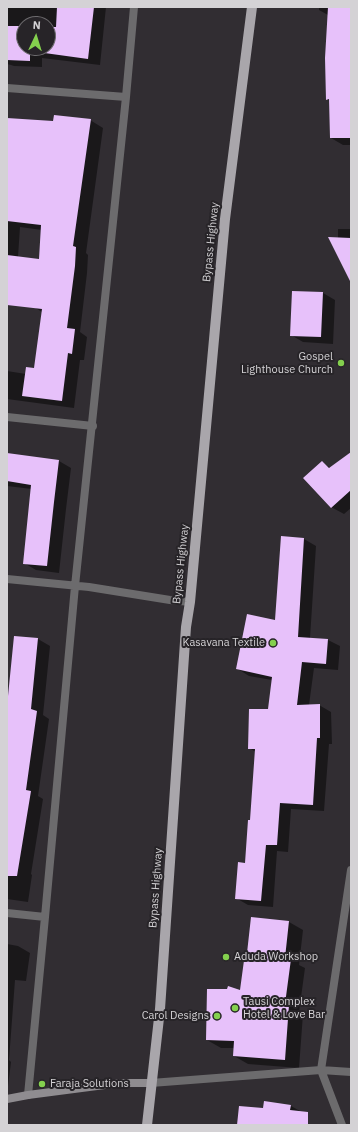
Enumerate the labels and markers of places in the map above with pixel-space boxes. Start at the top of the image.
place label: Gospel Lighthouse Church [241,350,333,376]
marker: Gospel Lighthouse Church [336,358,346,368]
place label: Kasavana Textile [183,636,265,650]
marker: Kasavana Textile [268,638,278,648]
place label: Aduda Workshop [234,950,318,964]
marker: Aduda Workshop [221,952,231,962]
place label: Tausi Complex Hotel & Love Bar [243,995,325,1021]
marker: Tausi Complex Hotel & Love Bar [230,1003,240,1013]
place label: Carol Designs [142,1009,209,1023]
marker: Carol Designs [212,1011,222,1021]
place label: Faraja Solutions [50,1077,129,1091]
marker: Faraja Solutions [37,1079,47,1089]

